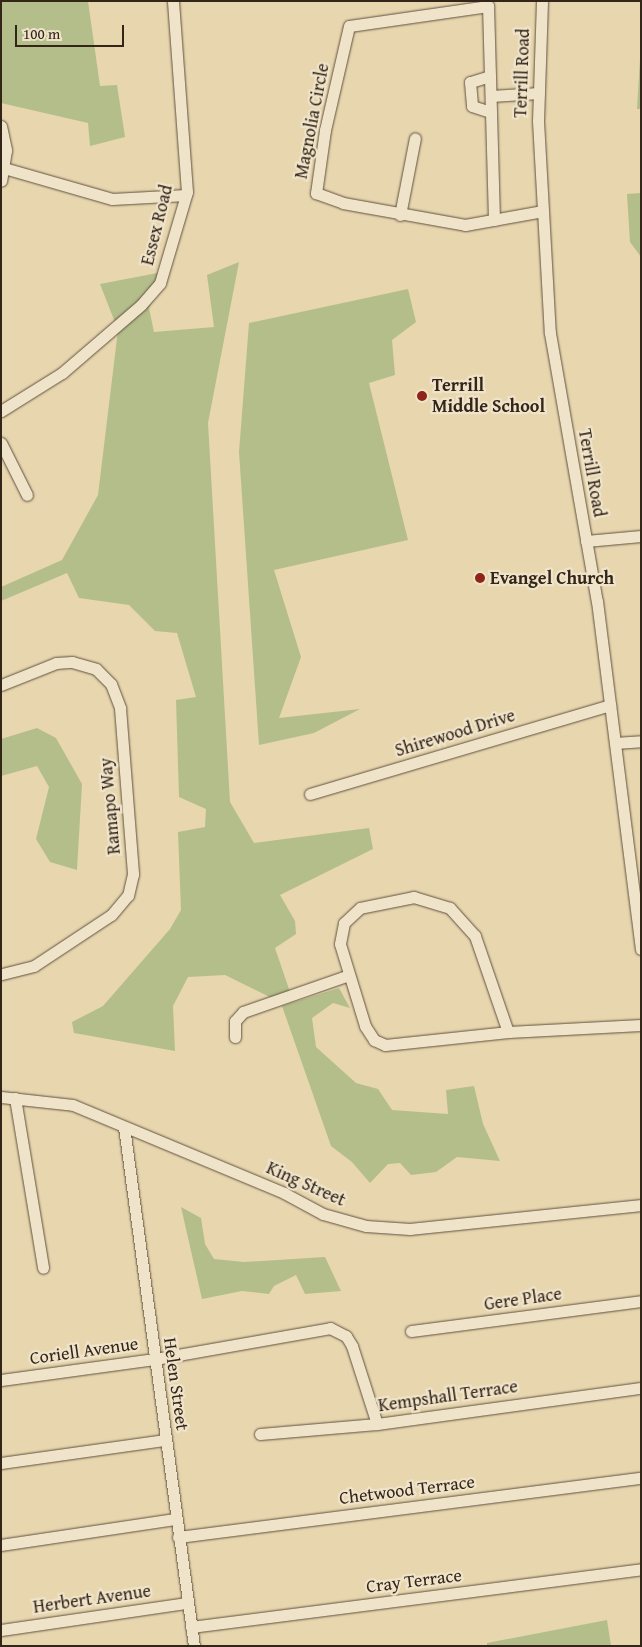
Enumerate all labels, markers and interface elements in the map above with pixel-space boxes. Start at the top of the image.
scale bar [18,15,126,47]
text: 100 m [23,23,60,44]
street label: Terrill Road [510,28,534,118]
street label: Magnolia Circle [290,61,334,181]
street label: Essex Road [137,182,177,268]
place label: Terrill Middle School [432,375,545,418]
marker: Terrill Middle School [416,390,428,402]
street label: Terrill Road [574,427,610,519]
place label: Evangel Church [490,567,614,589]
marker: Evangel Church [474,572,486,584]
street label: Shirewood Drive [392,704,518,762]
street label: Ramapo Way [95,757,125,855]
street label: King Street [263,1157,349,1211]
street label: Gere Place [483,1283,563,1315]
street label: Coriell Avenue [28,1333,140,1369]
street label: Helen Street [159,1336,193,1432]
street label: Kempshall Terrace [377,1376,519,1416]
street label: Chetwood Terrace [338,1471,476,1509]
street label: Cray Terrace [365,1564,463,1598]
street label: Herbert Avenue [32,1580,152,1618]

